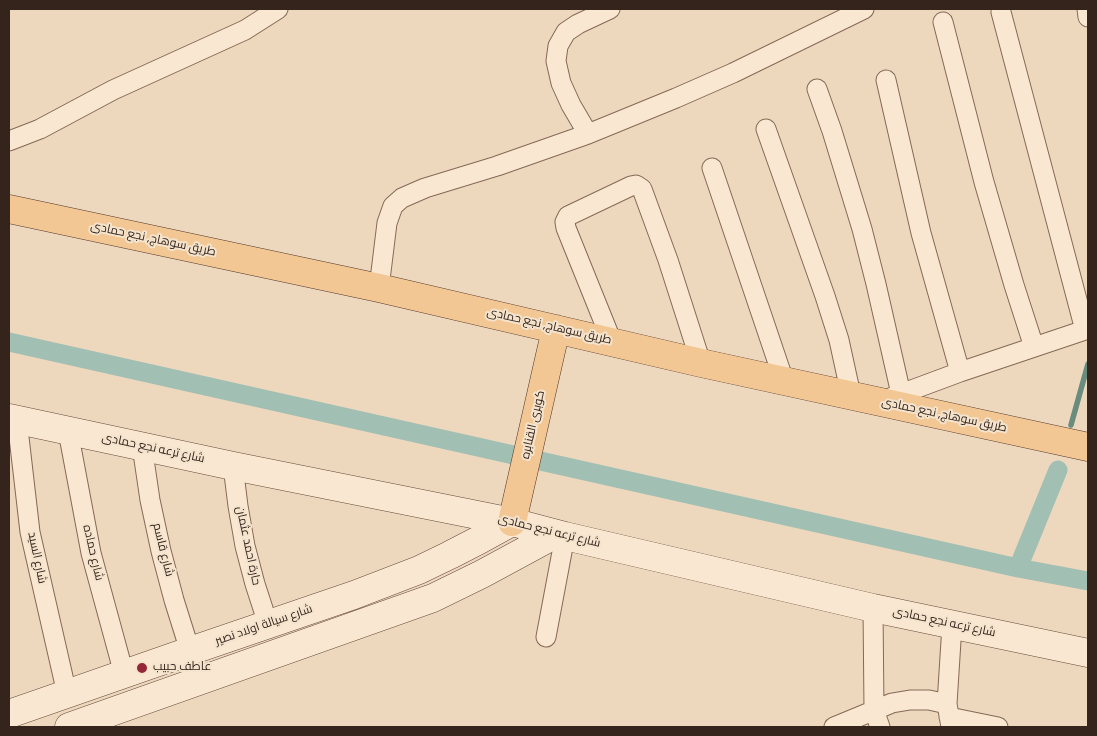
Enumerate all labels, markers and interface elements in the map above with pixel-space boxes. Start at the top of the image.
street label: طريق سوهاج, نجع حمادى [89,220,217,260]
street label: طريق سوهاج, نجع حمادى [485,306,613,348]
street label: كوبرى القنابره [519,389,549,461]
street label: طريق سوهاج, نجع حمادى [880,396,1008,436]
street label: شارع ترعه نجع حمادى [100,431,206,467]
street label: حارة احمد عثمان [232,505,262,587]
street label: شارع ترعه نجع حمادى [496,512,602,552]
street label: شارع قاسم [148,522,176,578]
street label: شارع حماده [79,524,105,582]
street label: شارع السيد [23,531,49,585]
street label: شارع سيالة اولاد نصير [213,603,315,649]
street label: شارع ترعه نجع حمادى [891,605,997,641]
marker: عاطف حبيب [135,661,149,675]
place label: عاطف حبيب [153,661,211,675]

